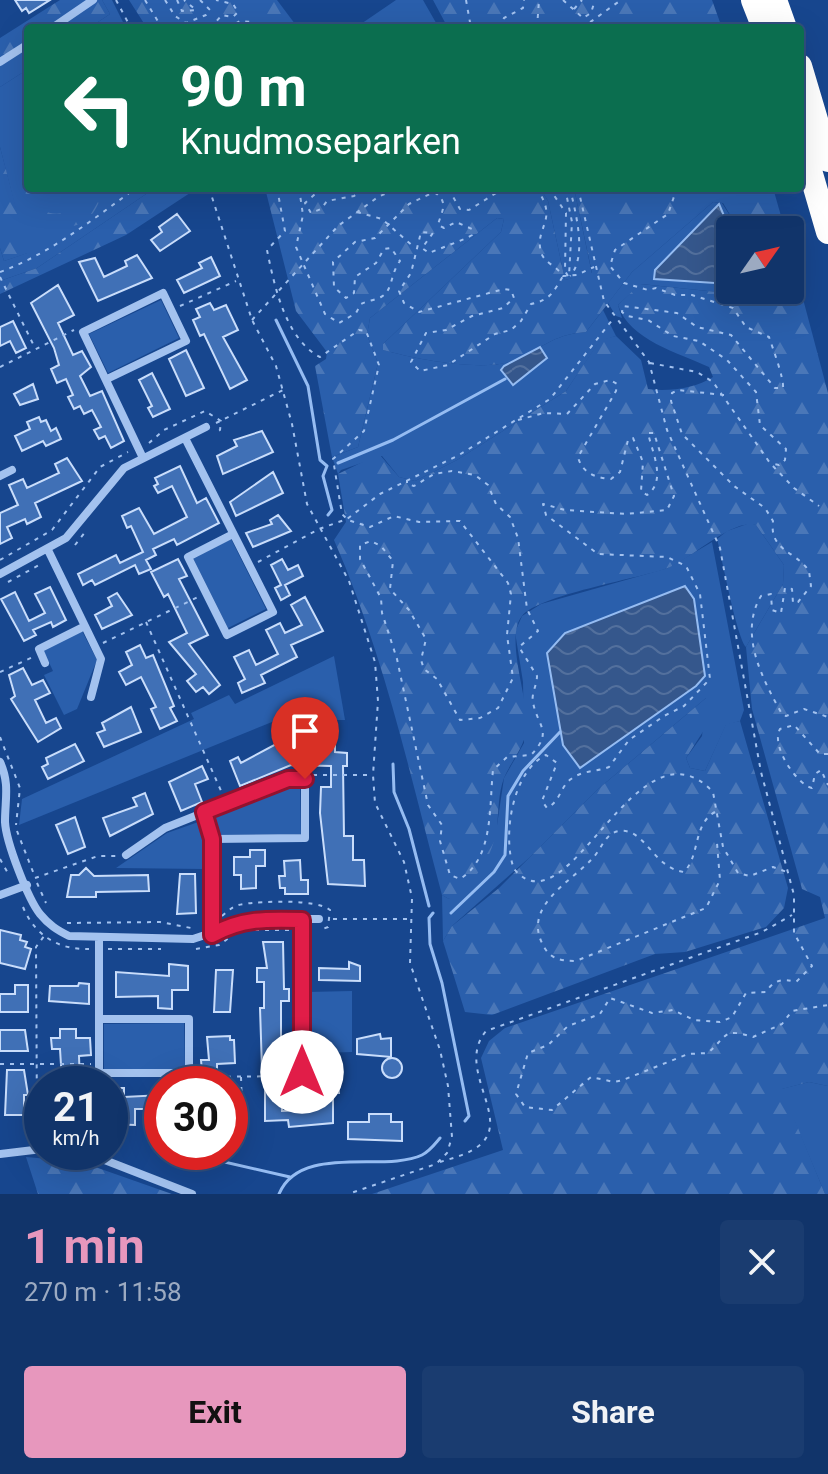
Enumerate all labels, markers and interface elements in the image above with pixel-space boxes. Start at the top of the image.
text: 90 m [180,54,307,120]
icon: left [48,56,152,160]
text: Knudmoseparken [180,121,461,163]
north arrow [716,216,804,304]
map controls [716,216,804,304]
pin [271,697,339,779]
icon: arrive [283,709,327,753]
position arrow [260,1030,344,1114]
speed limit sign: 30 [144,1066,248,1170]
text: 21 [53,1084,99,1131]
text: km/h [53,1126,99,1150]
text: 1 min [24,1218,145,1275]
button: close [720,1220,804,1304]
text: 270 m · 11:58 [24,1277,182,1307]
button: Exit [24,1366,406,1458]
button: Share [422,1366,804,1458]

